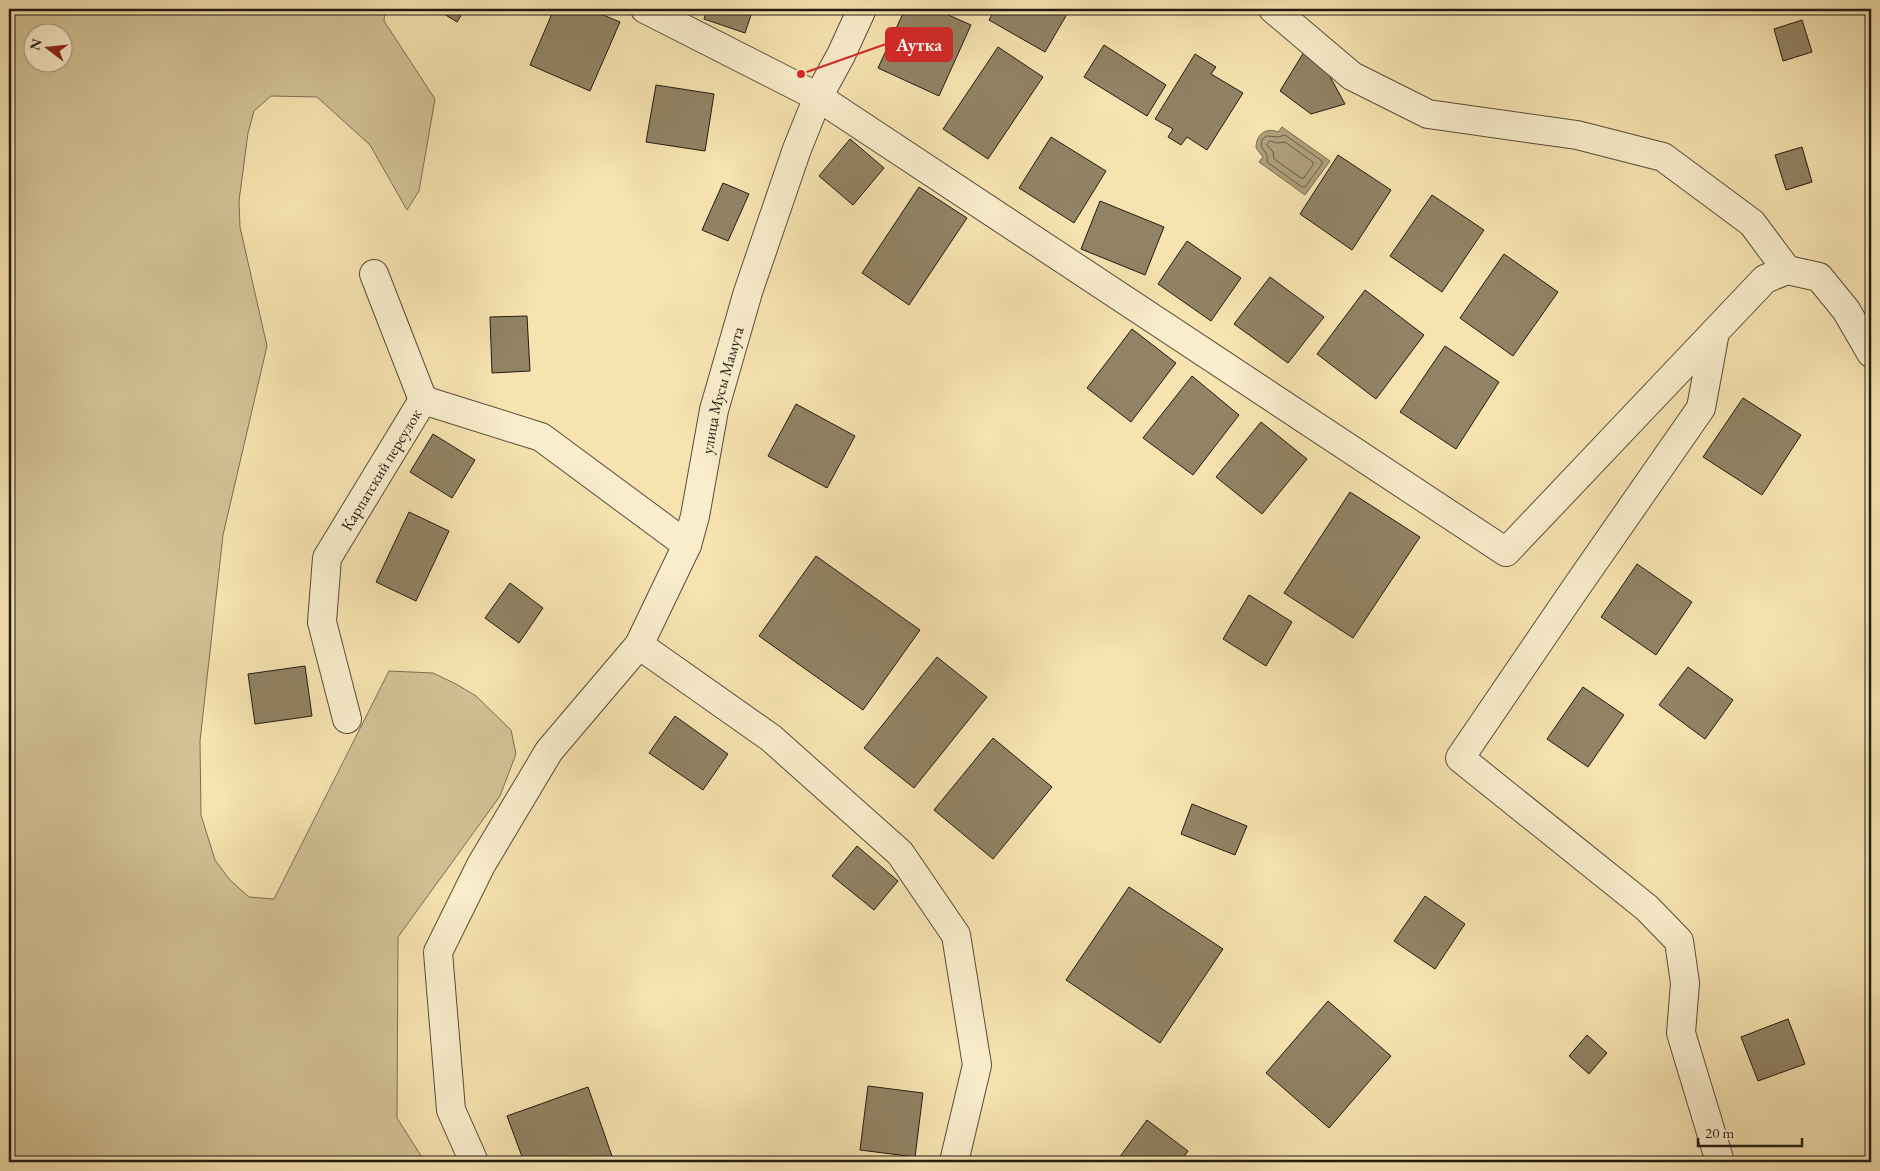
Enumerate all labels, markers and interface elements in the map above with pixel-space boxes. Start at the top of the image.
north arrow [22,22,72,72]
callout: Аутка [886,28,952,61]
text: Аутка [895,33,942,56]
text: N [25,36,46,52]
street label: улица Мусы Мамута [696,323,748,455]
street label: Карпатский переулок [336,404,426,534]
scale bar [1698,1116,1801,1148]
text: 20 m [1705,1123,1734,1142]

